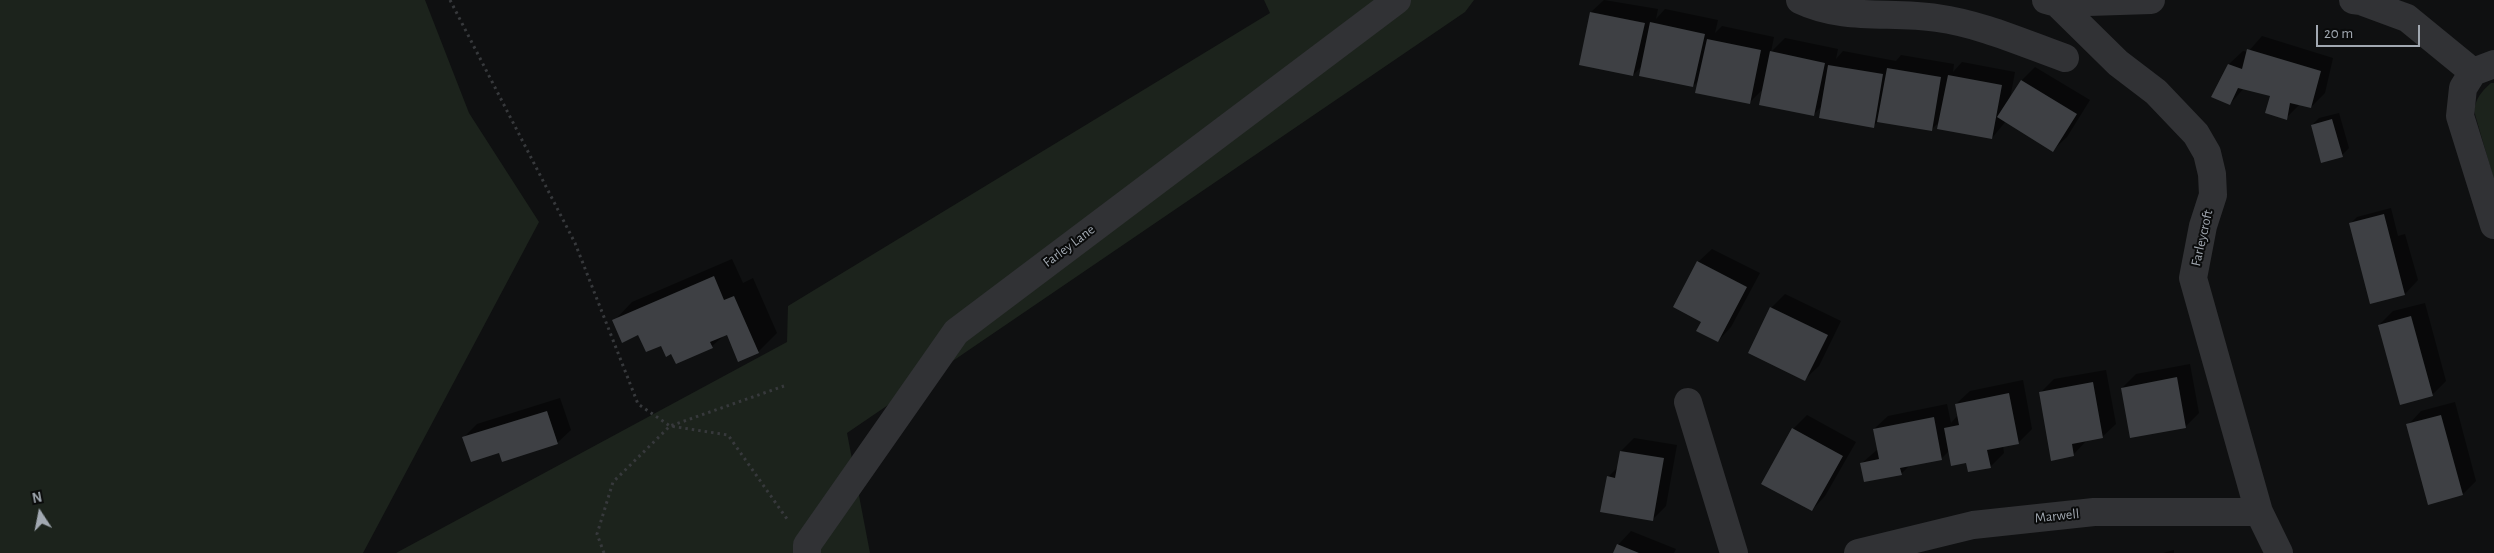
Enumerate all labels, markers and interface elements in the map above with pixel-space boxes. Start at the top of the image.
scale bar [2319,15,2423,47]
text: 20 m [2324,26,2353,41]
street label: Farleycroft [2187,208,2217,268]
street label: Farley Lane [1040,221,1098,271]
north arrow [15,488,65,538]
text: N [31,490,43,506]
street label: Marwell [2034,505,2080,527]

